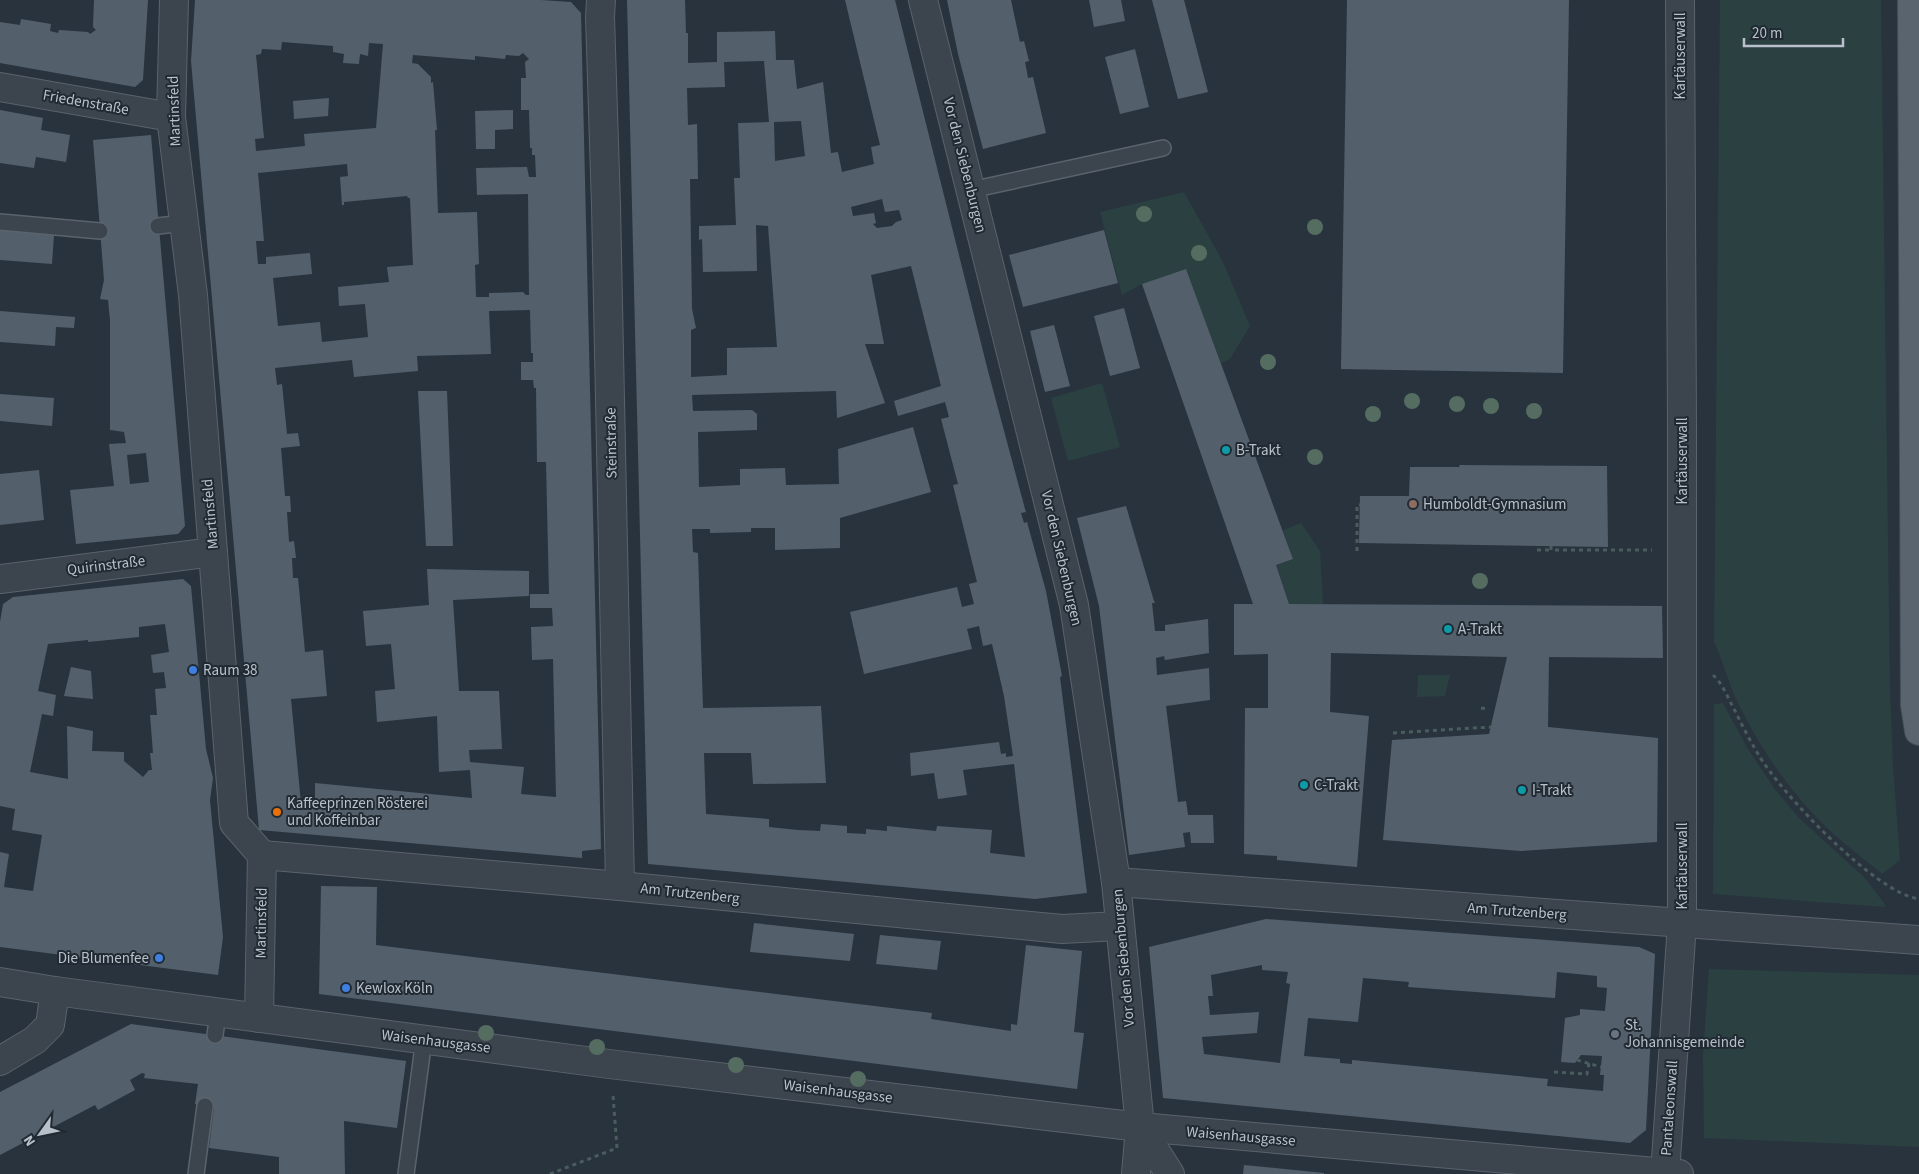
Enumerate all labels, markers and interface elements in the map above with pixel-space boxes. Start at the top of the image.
street label: Kartäuserwall [1670,12,1691,99]
scale bar [1744,15,1843,47]
text: 20 m [1752,23,1782,44]
street label: Martinsfeld [163,75,186,147]
street label: Friedenstraße [41,85,131,120]
street label: Vor den Siebenburgen [938,95,991,235]
street label: Steinstraße [600,407,623,479]
street label: Kartäuserwall [1672,417,1693,504]
place label: B-Trakt [1236,440,1281,461]
marker: B-Trakt [1220,444,1232,456]
street label: Martinsfeld [197,478,224,550]
street label: Vor den Siebenburgen [1036,488,1087,628]
place label: Humboldt-Gymnasium [1423,494,1566,515]
marker: Humboldt-Gymnasium [1407,498,1419,510]
street label: Quirinstraße [66,550,146,581]
place label: A-Trakt [1458,619,1502,640]
marker: A-Trakt [1442,623,1454,635]
place label: Raum 38 [203,660,258,681]
marker: Raum 38 [187,664,199,676]
place label: C-Trakt [1314,775,1358,796]
marker: C-Trakt [1298,779,1310,791]
place label: I-Trakt [1532,780,1572,801]
marker: I-Trakt [1516,784,1528,796]
place label: Kaffeeprinzen Rösterei und Koffeinbar [287,793,428,831]
marker: Kaffeeprinzen Rösterei und Koffeinbar [271,806,283,818]
street label: Kartäuserwall [1672,822,1693,909]
street label: Am Trutzenberg [639,878,741,909]
street label: Martinsfeld [250,887,273,959]
street label: Vor den Siebenburgen [1107,888,1140,1028]
street label: Am Trutzenberg [1467,898,1568,925]
place label: Die Blumenfee [58,948,149,969]
marker: Die Blumenfee [153,952,165,964]
place label: Kewlox Köln [356,978,433,999]
marker: Kewlox Köln [340,982,352,994]
place label: St. Johannisgemeinde [1625,1015,1745,1053]
street label: Waisenhausgasse [380,1024,492,1059]
marker: St. Johannisgemeinde [1609,1028,1621,1040]
street label: Pantaleonswall [1656,1059,1683,1156]
street label: Waisenhausgasse [782,1074,894,1109]
north arrow [15,1109,65,1159]
street label: Waisenhausgasse [1185,1121,1297,1152]
text: N [19,1131,41,1150]

